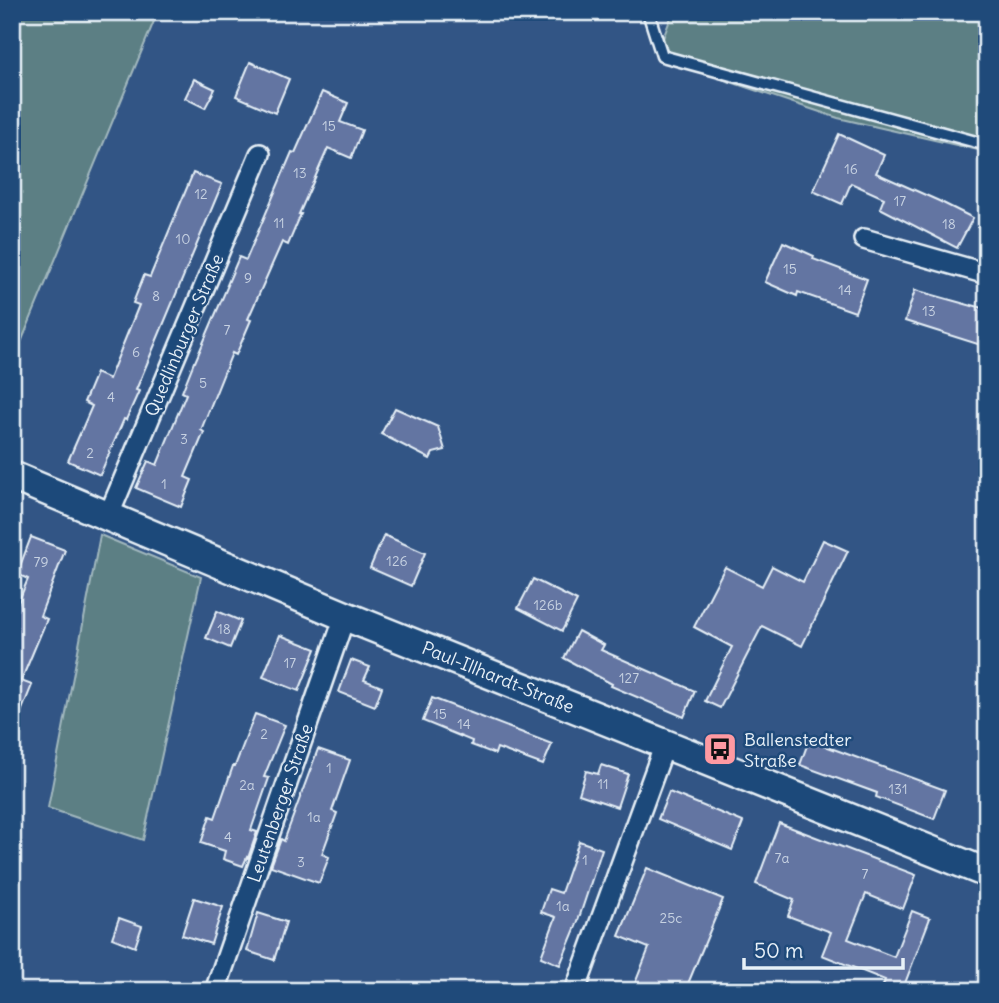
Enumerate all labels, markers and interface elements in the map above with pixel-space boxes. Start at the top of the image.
house number: 15 [322,117,336,135]
house number: 16 [844,160,858,178]
house number: 13 [293,164,307,182]
house number: 12 [194,185,208,203]
house number: 17 [894,192,906,210]
house number: 11 [273,214,285,232]
house number: 18 [942,215,956,233]
house number: 10 [176,230,190,248]
street label: Quedlinburger Straße [139,250,229,420]
house number: 15 [783,260,797,278]
house number: 9 [244,269,252,287]
house number: 14 [838,281,852,299]
house number: 8 [152,287,160,305]
house number: 13 [922,302,936,320]
house number: 7 [224,321,231,339]
house number: 6 [132,343,140,361]
house number: 5 [199,374,207,392]
house number: 4 [107,388,115,406]
house number: 3 [180,430,188,448]
house number: 2 [86,444,94,462]
house number: 1 [161,475,167,493]
house number: 126 [386,552,408,570]
house number: 79 [34,553,48,571]
house number: 126b [533,596,563,614]
house number: 18 [217,620,231,638]
street label: Paul-Illhardt-Straße [419,636,577,718]
house number: 17 [284,654,296,672]
house number: 127 [619,669,639,687]
house number: 15 [433,705,447,723]
house number: 14 [457,715,471,733]
street label: Leutenberger Straße [242,721,318,885]
house number: 2 [260,725,268,743]
place label: Ballenstedter Straße [744,728,852,772]
bus stop icon: Ballenstedter Straße [701,730,739,768]
house number: 1 [326,759,332,777]
house number: 11 [597,775,609,793]
house number: 2a [239,776,255,794]
house number: 131 [889,780,907,798]
house number: 1a [307,808,321,826]
house number: 4 [224,828,232,846]
house number: 7a [775,849,789,867]
house number: 1 [582,851,588,869]
house number: 3 [297,853,305,871]
house number: 7 [862,865,869,883]
house number: 1a [556,897,570,915]
house number: 25c [660,909,682,927]
scale bar [744,926,903,970]
text: 50 m [754,937,803,964]

